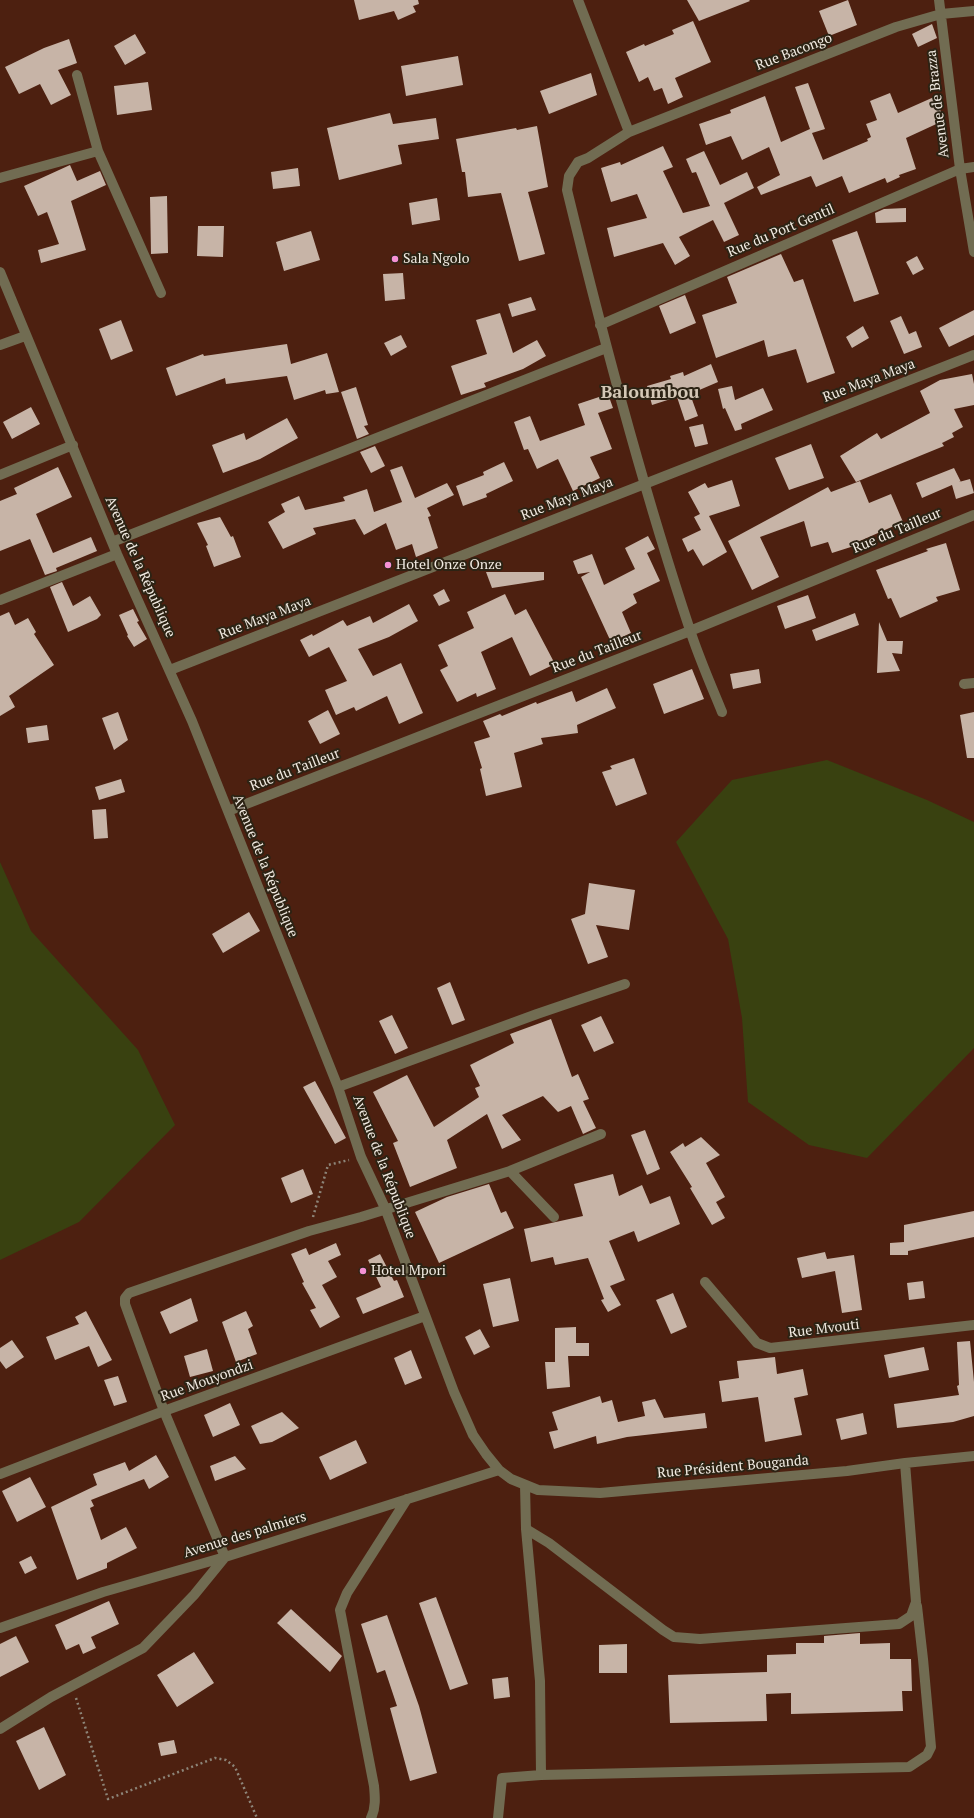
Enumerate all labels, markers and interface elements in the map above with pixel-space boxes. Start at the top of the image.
street label: Rue Bacongo [753,30,835,74]
street label: Avenue de Brazza [923,49,953,159]
street label: Rue du Port Gentil [725,201,837,261]
place label: Sala Ngolo [403,251,470,267]
marker: Sala Ngolo [390,254,400,264]
street label: Rue Maya Maya [820,356,918,406]
district label: Baloumbou [601,382,699,404]
street label: Rue Maya Maya [518,474,616,524]
street label: Avenue de la République [101,494,179,640]
street label: Rue du Tailleur [850,505,944,557]
place label: Hotel Onze Onze [396,557,502,573]
marker: Hotel Onze Onze [383,560,393,570]
street label: Rue Maya Maya [216,593,314,643]
street label: Rue du Tailleur [550,627,644,677]
street label: Rue du Tailleur [248,745,342,795]
street label: Avenue de la République [229,792,301,940]
street label: Avenue de la République [349,1093,419,1241]
place label: Hotel Mpori [371,1263,446,1279]
marker: Hotel Mpori [358,1266,368,1276]
street label: Rue Mvouti [787,1316,861,1342]
street label: Rue Mouyondzi [159,1357,255,1405]
street label: Rue Président Bouganda [656,1452,810,1482]
street label: Avenue des palmiers [182,1508,308,1562]

